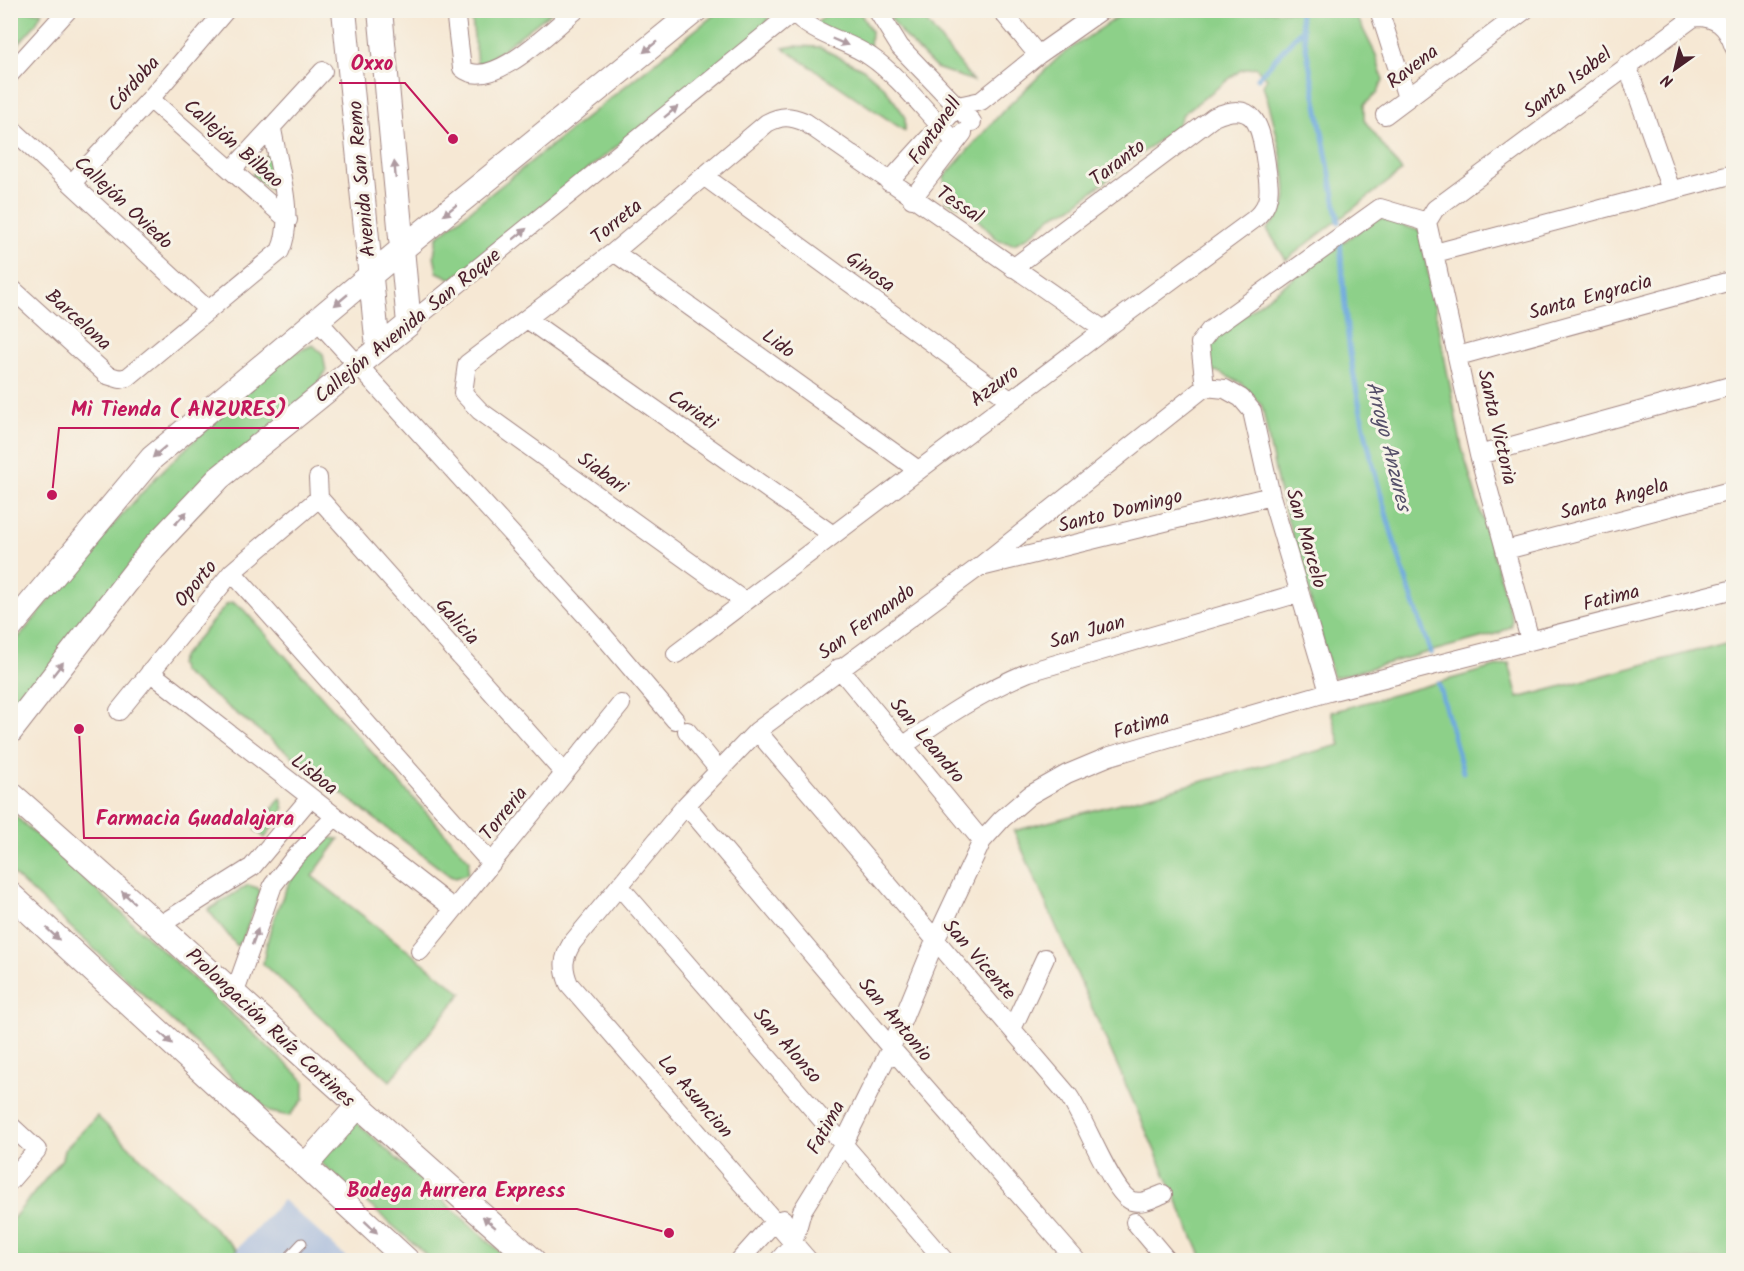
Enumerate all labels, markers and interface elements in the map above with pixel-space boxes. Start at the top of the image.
one-way arrow [832,37,850,47]
street label: Ravena [1380,37,1446,98]
street label: Santa Isabel [1517,39,1620,128]
north arrow [1645,39,1705,99]
one-way arrow [642,41,658,54]
callout: Oxxo [339,44,405,83]
text: Oxxo [351,48,394,81]
street label: Córdoba [100,49,169,120]
text: N [1656,67,1679,93]
street label: Fontanell [901,90,971,172]
street label: Callejón Bilbao [175,92,290,197]
street label: Avenida San Remo [340,99,386,258]
one-way arrow [663,105,679,118]
street label: Taranto [1083,132,1153,195]
street label: Callejón Oviedo [65,149,180,258]
one-way arrow [391,160,400,179]
street label: Tessal [929,178,989,233]
street label: Torreta [584,192,650,254]
one-way arrow [442,204,458,217]
one-way arrow [512,229,527,241]
street label: Callejón Avenida San Roque [308,241,509,412]
street label: Ginosa [838,244,901,302]
street label: Santa Engracia [1525,266,1656,330]
street label: Barcelona [37,282,118,359]
one-way arrow [334,293,349,306]
street label: Lido [754,321,801,368]
street label: Azzuro [964,357,1027,416]
street label: Santa Victoria [1467,367,1525,488]
water label: Arroyo Anzures [1355,378,1420,517]
street label: Cariati [660,382,724,440]
callout: Mi Tienda ( ANZURES) [59,389,299,428]
text: Mi Tienda ( ANZURES) [71,394,287,427]
street label: Siabari [570,444,635,504]
one-way arrow [152,445,167,458]
street label: Santa Angela [1557,470,1672,530]
street label: Santo Domingo [1055,481,1186,543]
street label: San Marcelo [1276,485,1335,592]
one-way arrow [174,511,188,525]
street label: Oporto [167,553,226,615]
street label: San Fernando [811,576,923,669]
street label: Fatima [1580,576,1643,621]
street label: Galicia [426,591,487,653]
street label: San Juan [1046,607,1129,659]
one-way arrow [52,661,65,677]
street label: San Leandro [881,691,972,792]
street label: Fatima [1109,703,1174,749]
street label: Lisboa [283,747,345,805]
street label: Torreria [472,780,537,849]
callout: Farmacia Guadalajara [84,799,306,838]
text: Farmacia Guadalajara [96,803,294,836]
one-way arrow [121,890,136,904]
street label: San Vicente [934,912,1023,1008]
one-way arrow [46,927,61,941]
one-way arrow [250,928,260,946]
street label: Prolongación Ruíz Cortines [177,941,362,1116]
street label: San Antonio [849,971,940,1070]
street label: San Alonso [744,1001,829,1092]
one-way arrow [158,1031,173,1045]
street label: La Asuncion [649,1048,740,1147]
street label: Fatima [799,1095,855,1161]
callout: Bodega Aurrera Express [335,1170,577,1209]
text: Bodega Aurrera Express [347,1175,566,1208]
one-way arrow [482,1216,497,1229]
one-way arrow [363,1220,378,1234]

